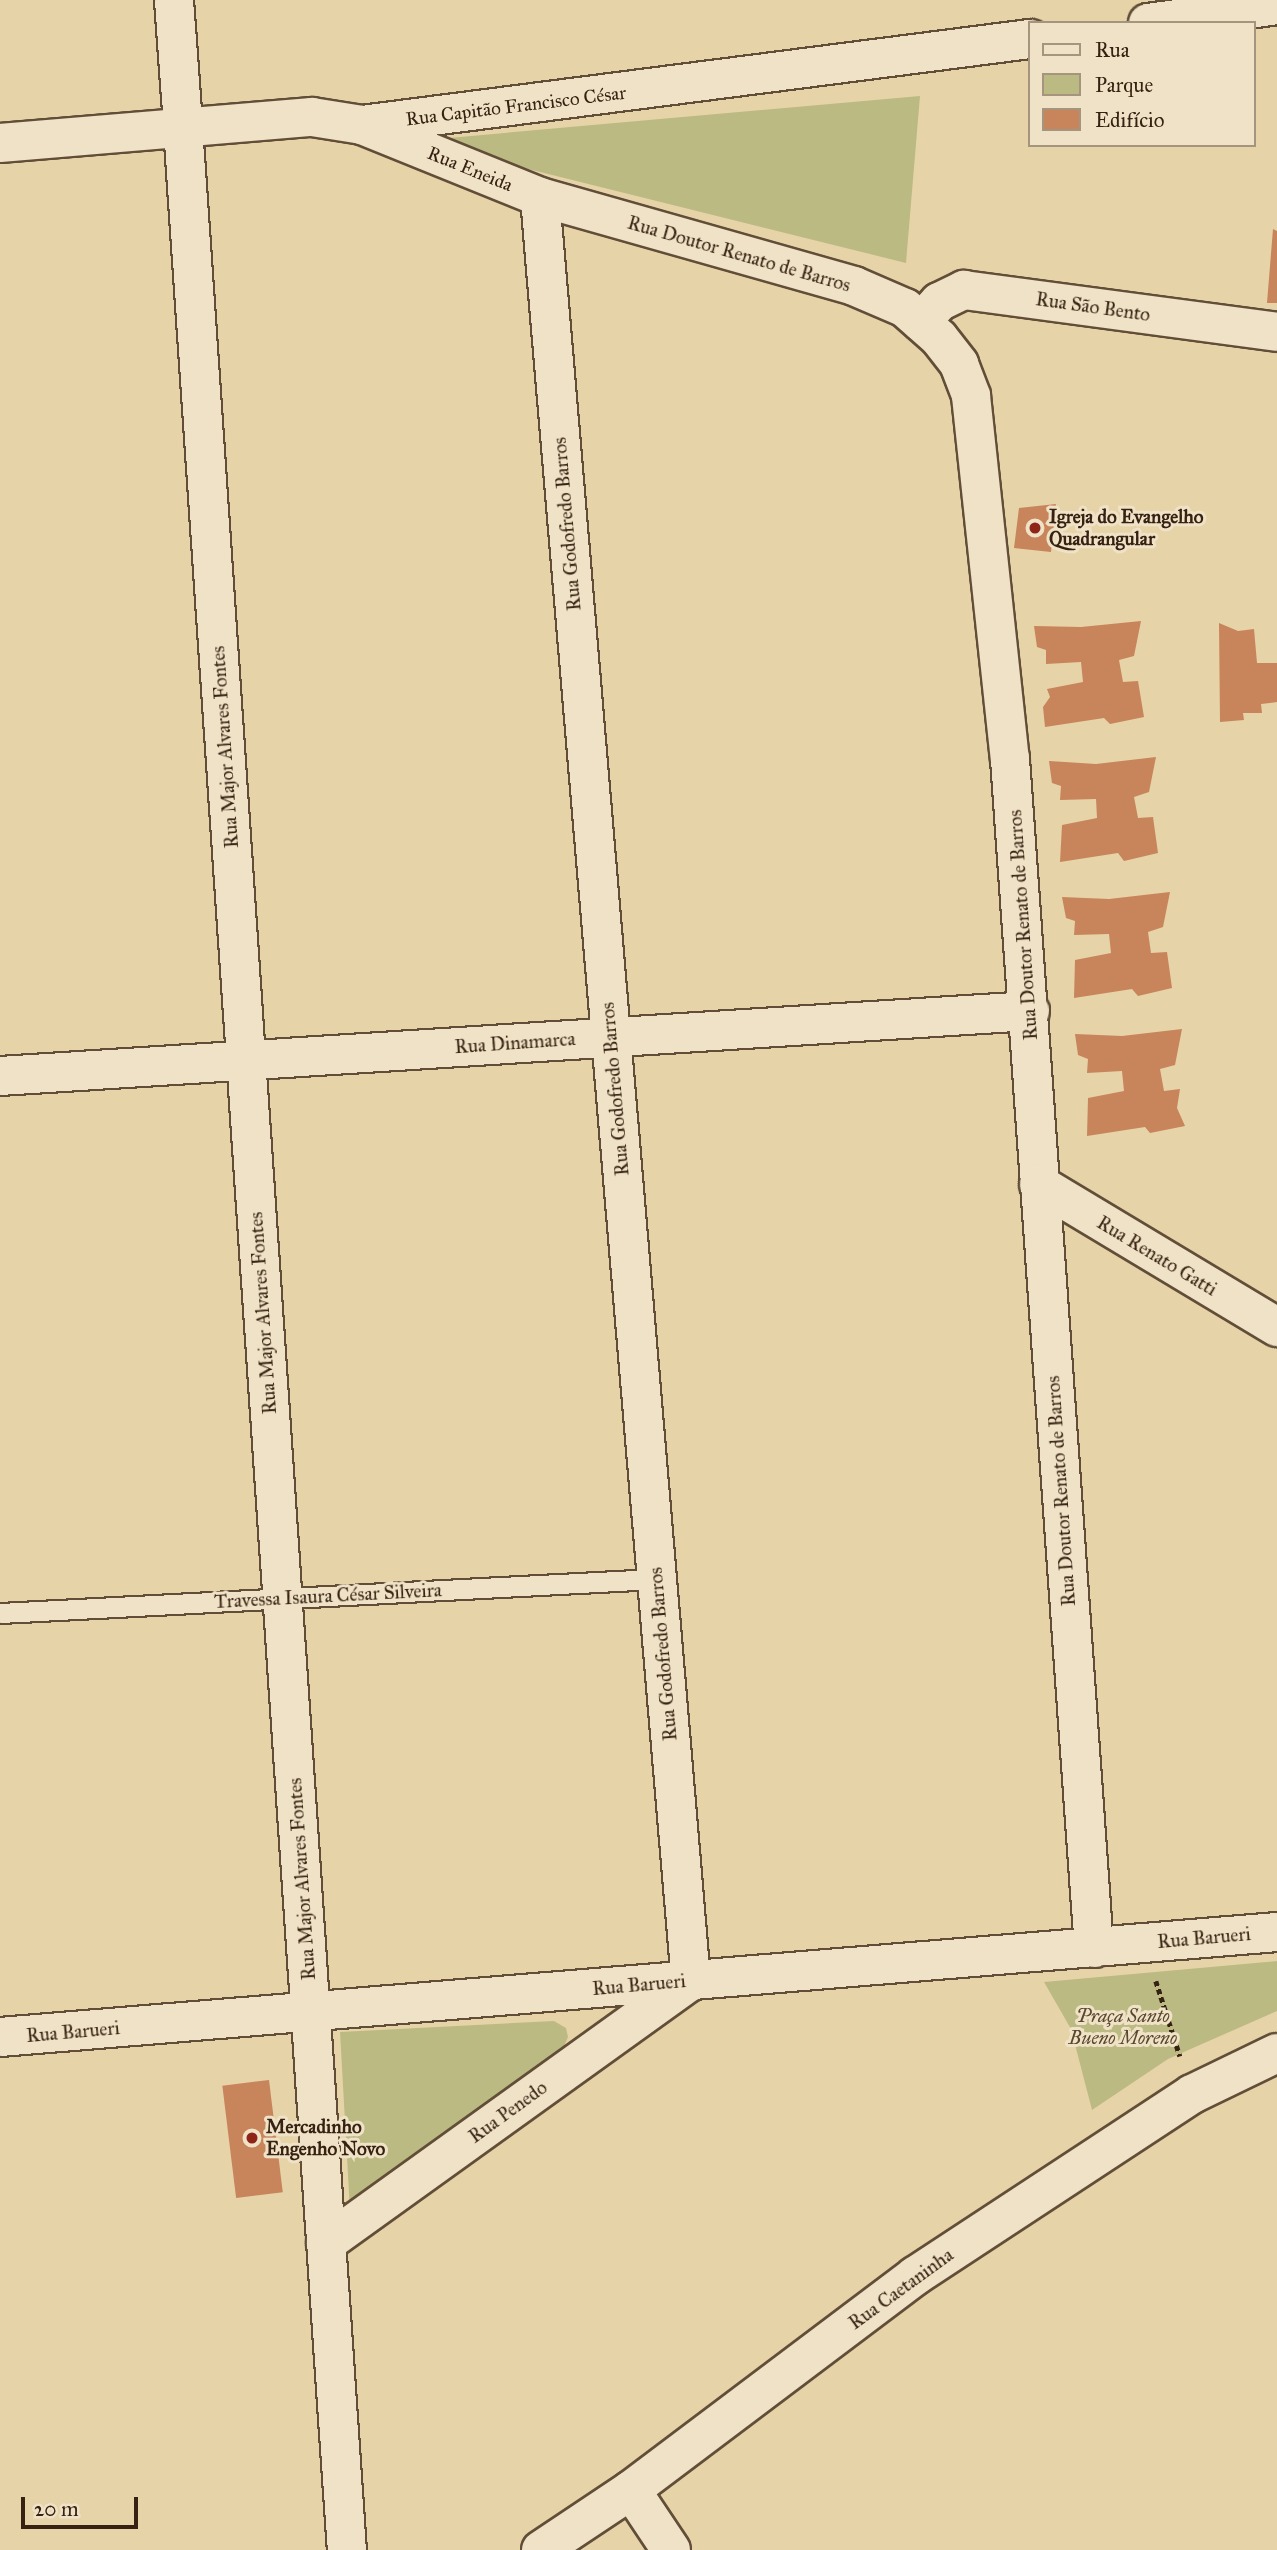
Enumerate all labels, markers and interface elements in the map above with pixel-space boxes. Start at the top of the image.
legend [1028,21,1256,147]
text: Rua [1095,37,1130,63]
text: Parque [1095,72,1153,98]
street label: Rua Capitão Francisco César [404,81,628,131]
text: Edifício [1095,107,1164,133]
street label: Rua Eneida [424,142,516,196]
street label: Rua Doutor Renato de Barros [625,211,853,297]
street label: Rua São Bento [1034,288,1152,326]
street label: Rua Godofredo Barros [548,436,586,612]
place label: Igreja do Evangelho Quadrangular [1049,506,1204,550]
marker: Igreja do Evangelho Quadrangular [1027,520,1043,536]
street label: Rua Major Alvares Fontes [207,645,243,849]
street label: Rua Doutor Renato de Barros [1004,809,1042,1041]
street label: Rua Godofredo Barros [596,1001,634,1177]
street label: Rua Dinamarca [454,1027,576,1059]
street label: Rua Major Alvares Fontes [245,1211,281,1415]
street label: Rua Renato Gatti [1093,1211,1221,1301]
street label: Rua Doutor Renato de Barros [1042,1375,1080,1607]
street label: Rua Godofredo Barros [644,1566,682,1742]
street label: Travessa Isaura César Silveira [214,1579,442,1613]
street label: Rua Major Alvares Fontes [284,1777,320,1981]
street label: Rua Barueri [1156,1923,1252,1953]
street label: Rua Barueri [591,1970,687,2000]
park label: Praça Santo Bueno Moreno [1069,2005,1177,2049]
street label: Rua Barueri [25,2017,121,2047]
street label: Rua Penedo [464,2076,552,2148]
place label: Mercadinho Engenho Novo [266,2116,385,2160]
marker: Mercadinho Engenho Novo [244,2130,260,2146]
street label: Rua Caetaninha [844,2243,958,2335]
scale bar [24,2484,142,2528]
text: 20 m [34,2496,79,2522]

